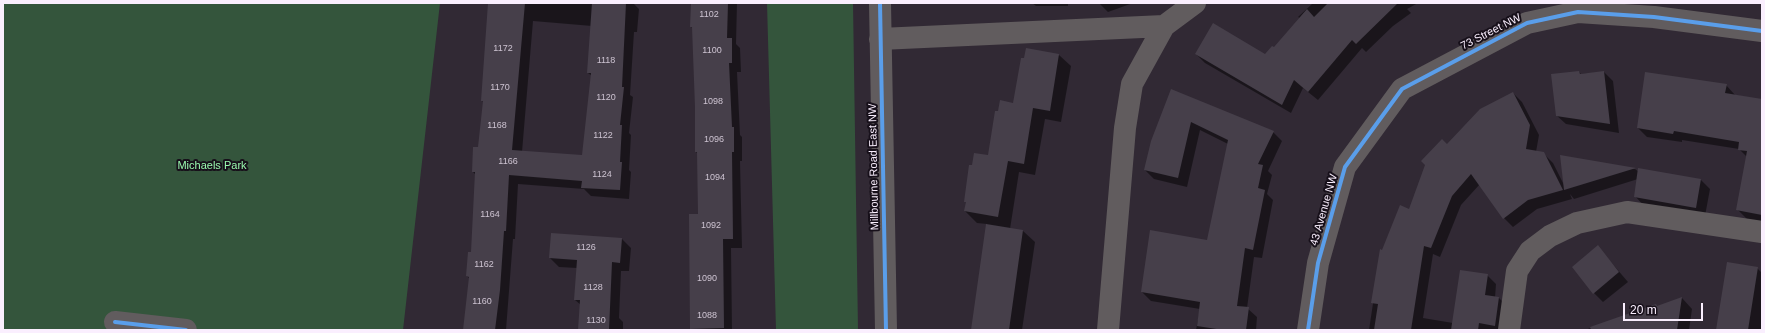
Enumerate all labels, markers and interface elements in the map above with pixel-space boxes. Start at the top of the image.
house number: 1102 [699,10,719,20]
street label: 73 Street NW [1459,11,1523,53]
house number: 1172 [493,44,513,54]
house number: 1100 [702,46,722,56]
house number: 1118 [597,56,615,66]
house number: 1170 [490,83,510,93]
house number: 1120 [596,93,616,103]
house number: 1098 [703,97,723,107]
street label: Millbourne Road East NW [866,104,882,230]
house number: 1168 [487,121,507,131]
house number: 1122 [593,131,613,141]
house number: 1096 [704,135,724,145]
house number: 1166 [498,157,518,167]
park label: Michaels Park [177,159,247,173]
house number: 1124 [592,170,612,180]
house number: 1094 [705,173,725,183]
street label: 43 Avenue NW [1307,173,1341,247]
house number: 1164 [480,210,500,220]
house number: 1092 [701,221,721,231]
house number: 1126 [576,243,596,253]
house number: 1162 [474,260,494,270]
house number: 1090 [697,274,717,284]
house number: 1128 [583,283,603,293]
scale bar [1625,295,1705,321]
house number: 1160 [472,297,492,307]
text: 20 m [1630,303,1657,317]
house number: 1088 [697,311,717,321]
house number: 1130 [586,316,606,326]

